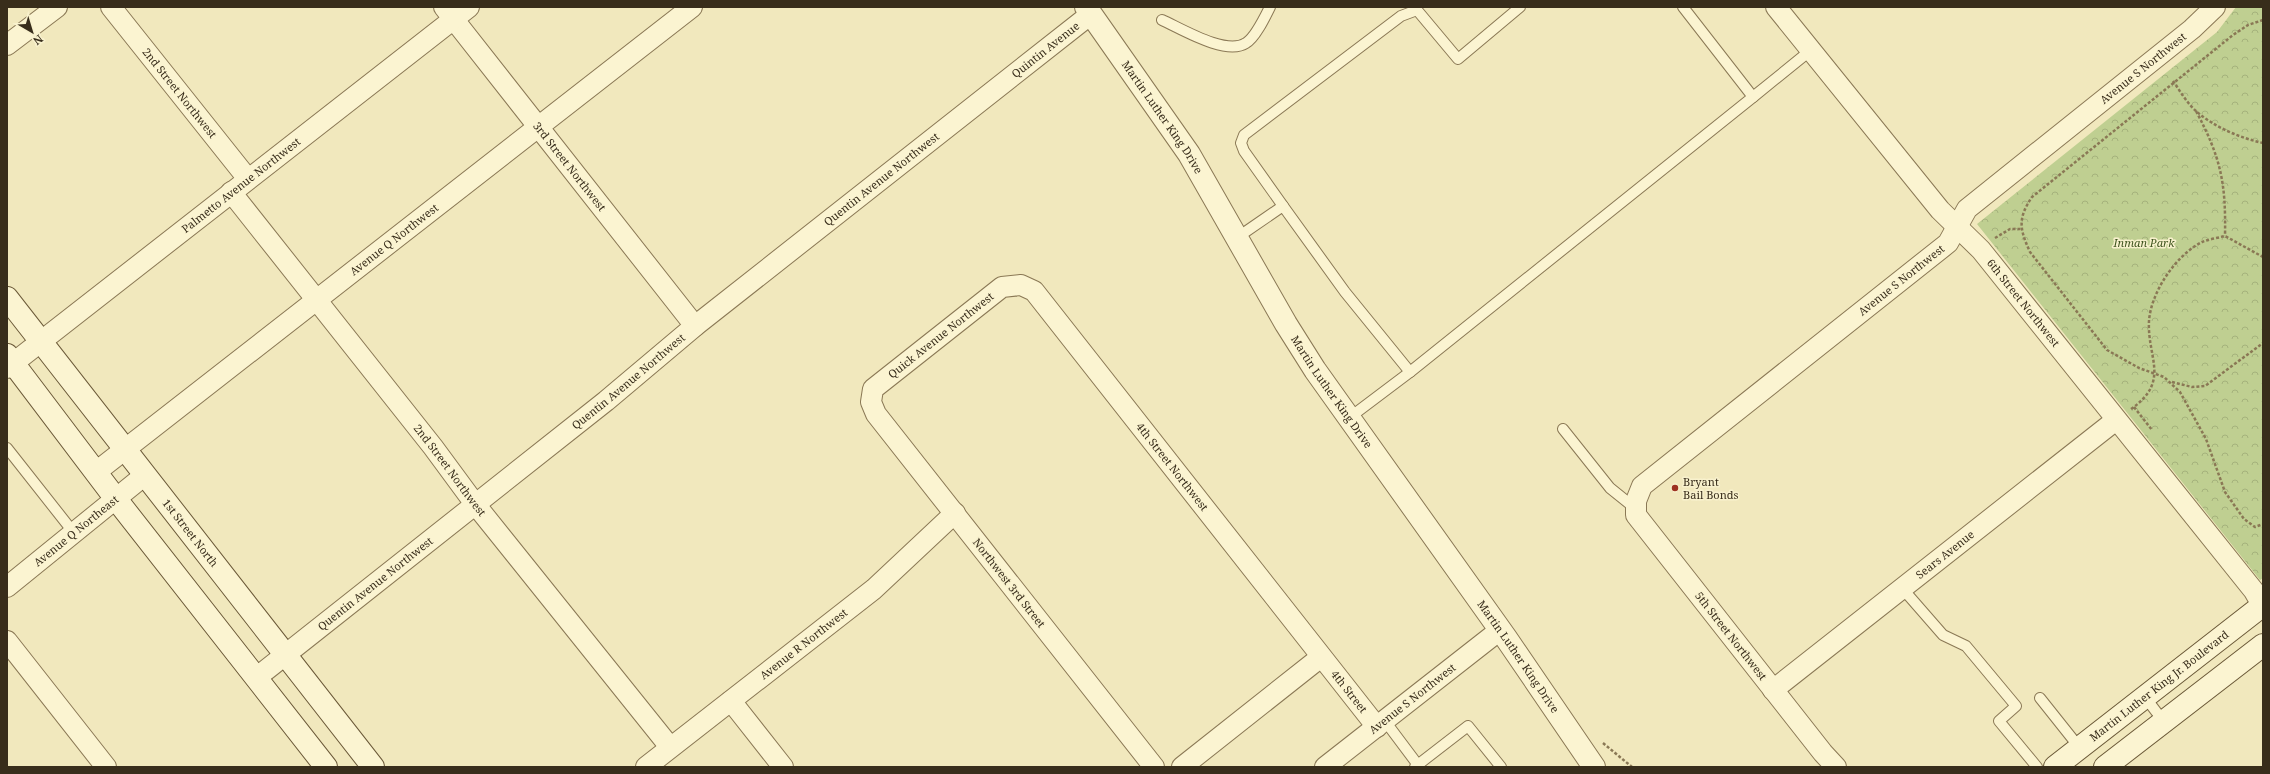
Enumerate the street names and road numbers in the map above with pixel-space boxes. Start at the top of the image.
street label: Quintin Avenue [1008,18,1082,81]
street label: Avenue S Northwest [2097,29,2189,107]
street label: 2nd Street Northwest [139,44,221,141]
street label: Martin Luther King Drive [1119,57,1207,176]
street label: 3rd Street Northwest [530,119,610,214]
street label: Quentin Avenue Northwest [820,129,942,229]
street label: Palmetto Avenue Northwest [178,134,303,236]
street label: Avenue Q Northwest [346,200,441,278]
street label: Avenue S Northwest [1855,241,1947,319]
street label: 6th Street Northwest [1984,256,2064,350]
street label: Quick Avenue Northwest [885,288,997,381]
street label: Quentin Avenue Northwest [568,330,688,432]
street label: Martin Luther King Drive [1288,332,1376,451]
street label: 4th Street Northwest [1133,419,1212,514]
street label: 2nd Street Northwest [411,421,490,519]
street label: Avenue Q Northeast [30,492,121,569]
street label: 1st Street North [160,496,222,570]
street label: Sears Avenue [1912,526,1977,582]
street label: Quentin Avenue Northwest [314,533,436,633]
street label: Northwest 3rd Street [970,535,1049,631]
street label: 5th Street Northwest [1692,588,1771,683]
street label: Martin Luther King Drive [1474,597,1563,716]
street label: Avenue R Northwest [756,604,850,682]
street label: Martin Luther King Jr. Boulevard [2086,626,2232,744]
street label: Avenue S Northwest [1366,659,1459,737]
street label: 4th Street [1328,667,1371,716]

